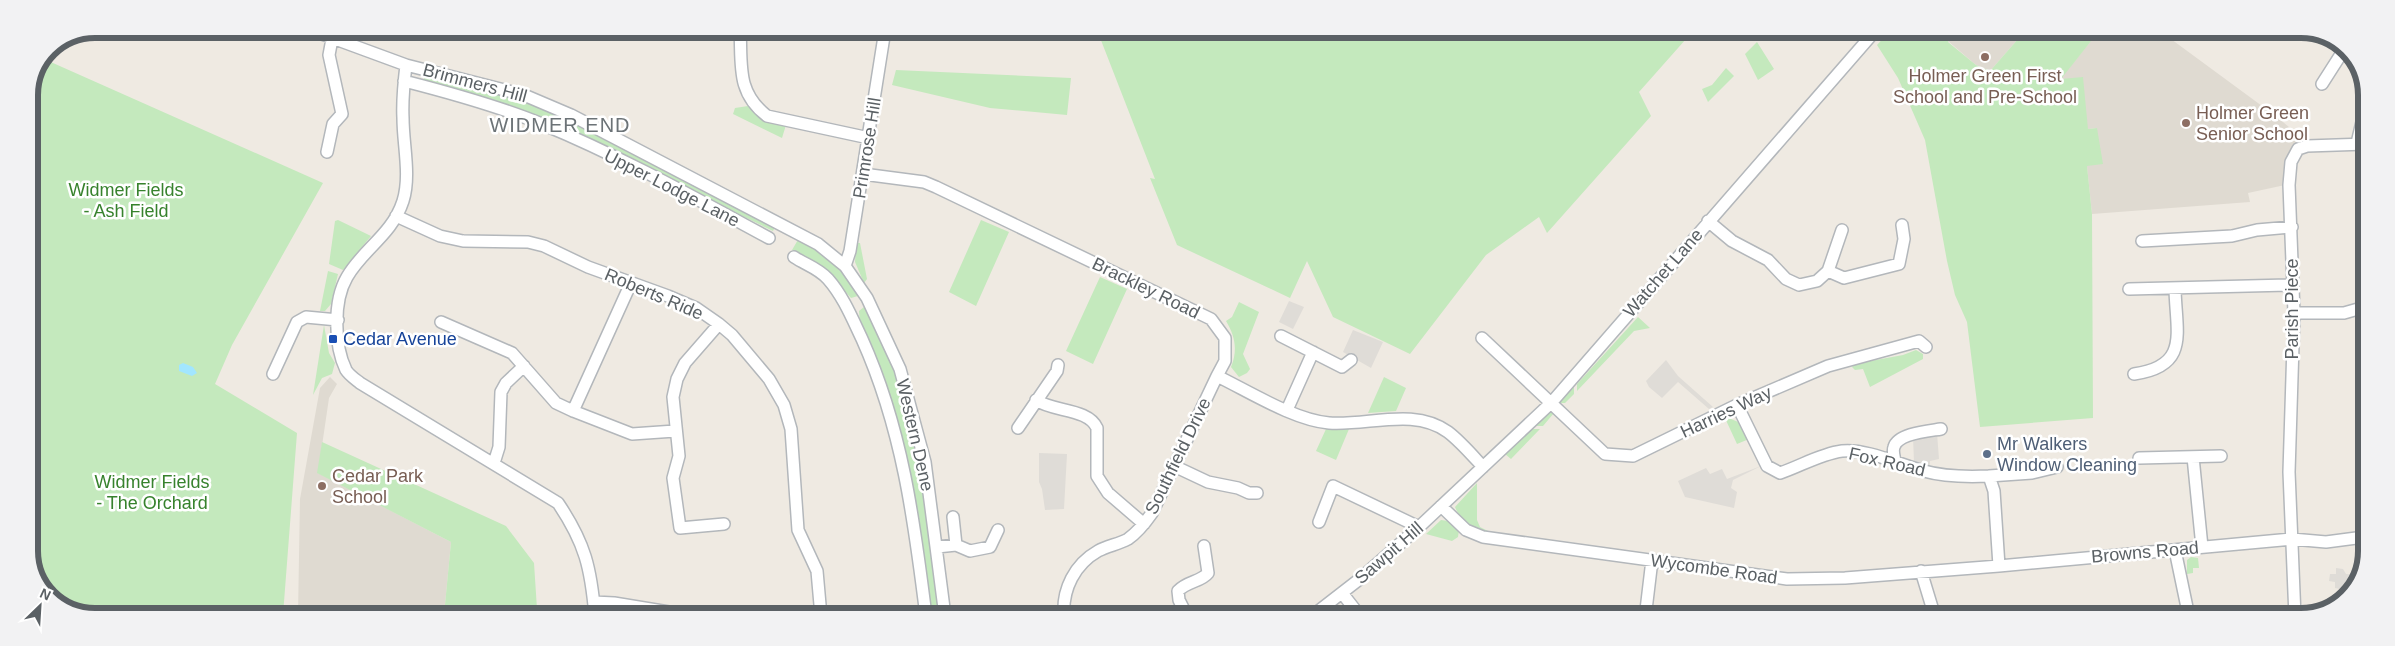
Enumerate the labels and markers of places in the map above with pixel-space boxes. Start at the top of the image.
marker: Holmer Green First School and Pre-School [1979,51,1991,63]
place label: Holmer Green First School and Pre-School [1893,66,2077,107]
place label: Holmer Green Senior School [2196,103,2309,144]
marker: Holmer Green Senior School [2180,117,2192,129]
place label: Cedar Avenue [343,329,457,349]
marker: Cedar Avenue [327,333,339,345]
place label: Mr Walkers Window Cleaning [1997,434,2137,475]
marker: Mr Walkers Window Cleaning [1981,448,1993,460]
place label: Cedar Park School [332,466,424,507]
marker: Cedar Park School [316,480,328,492]

